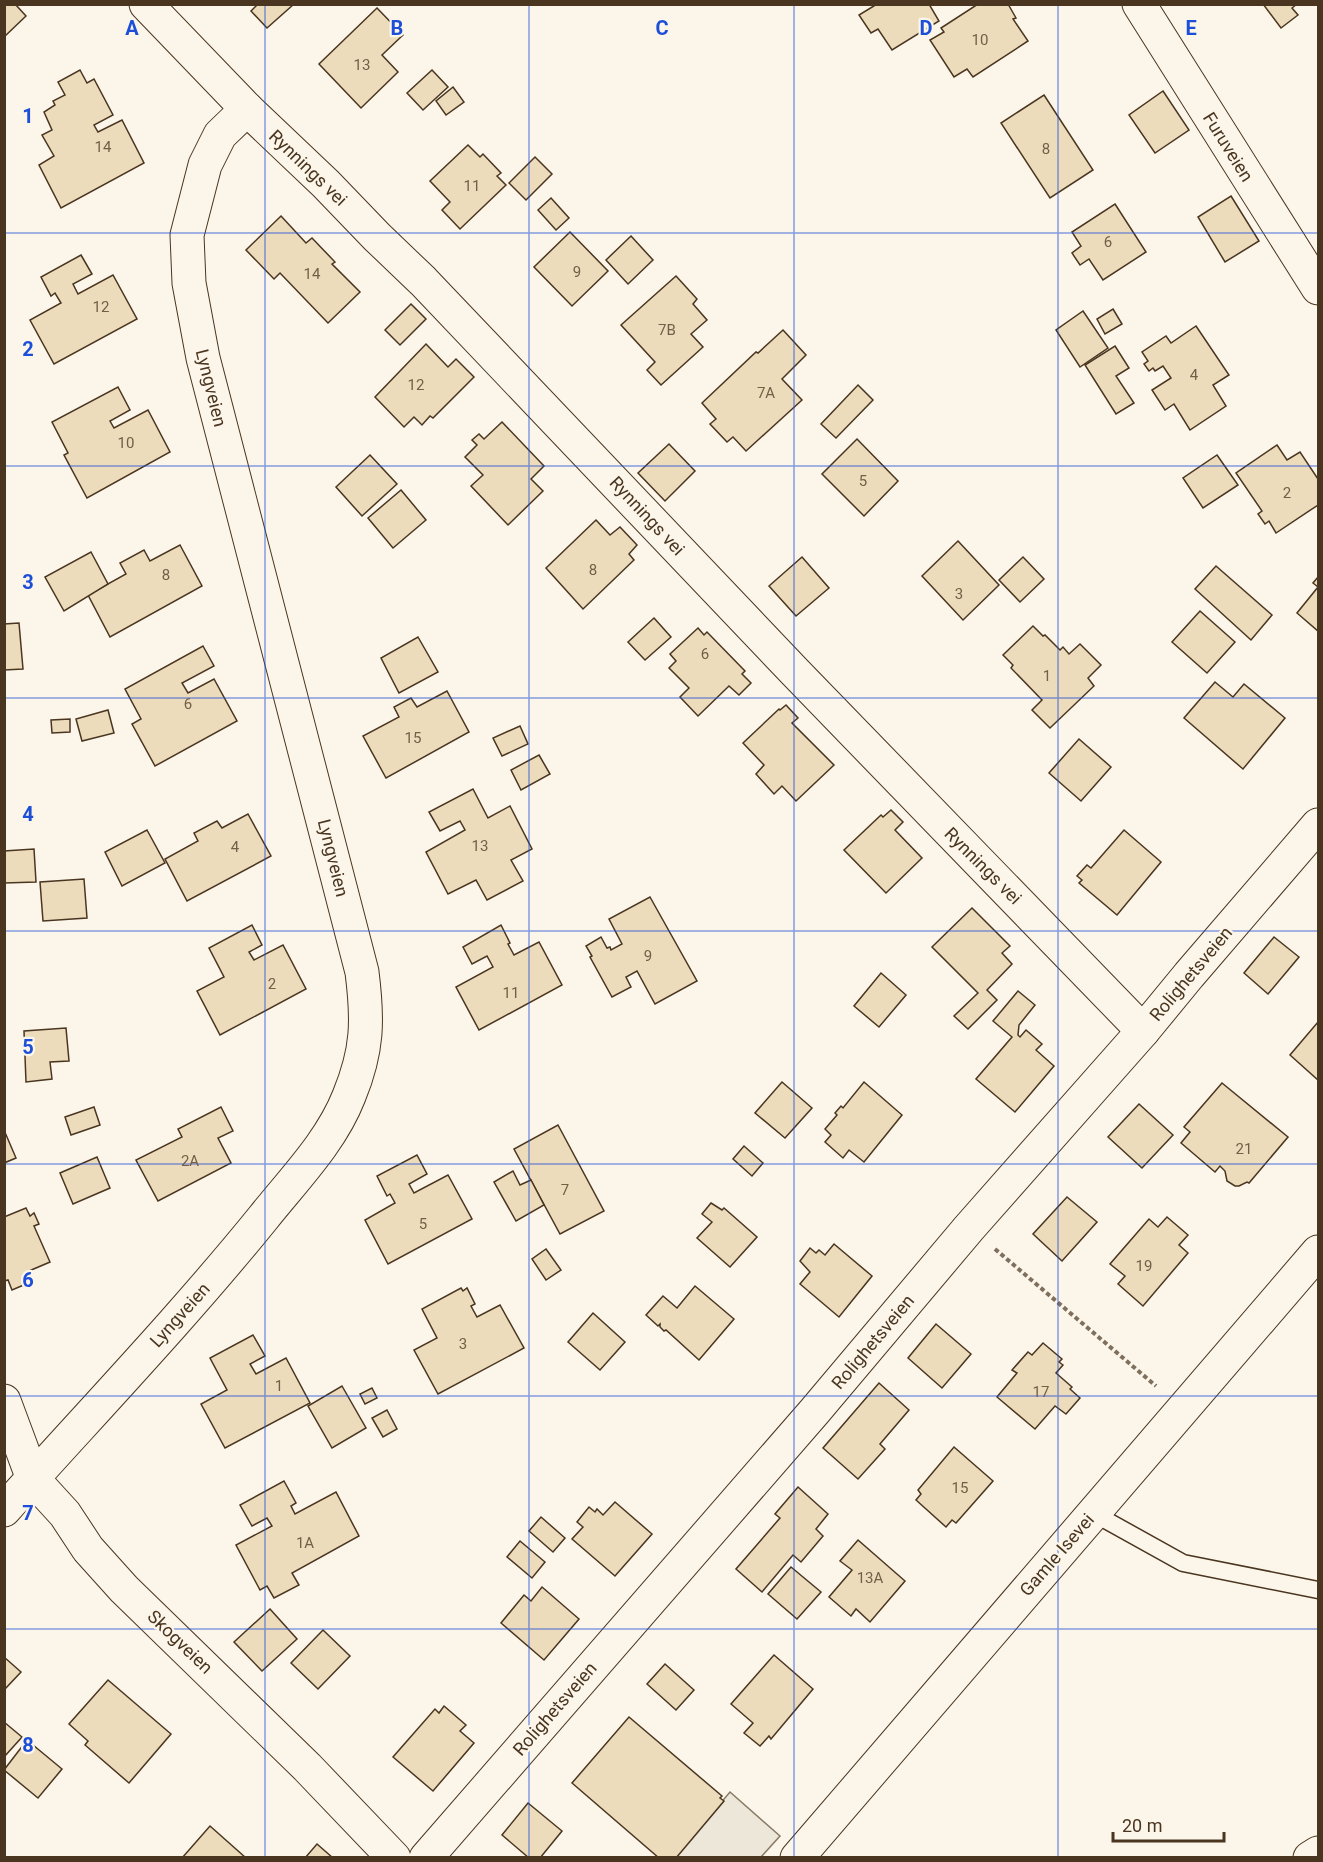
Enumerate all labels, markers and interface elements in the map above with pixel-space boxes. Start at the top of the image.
text: A [125,16,139,40]
text: B [391,16,403,40]
text: C [655,16,669,40]
text: D [920,16,933,40]
text: E [1185,16,1197,40]
house number: 10 [972,31,988,49]
house number: 13 [354,56,370,74]
text: 1 [22,104,34,128]
street label: Furuveien [1199,108,1258,185]
street label: Rynnings vei [265,125,352,210]
house number: 14 [95,138,112,156]
house number: 8 [1042,140,1050,158]
house number: 11 [464,177,480,195]
house number: 6 [1104,233,1112,251]
house number: 9 [573,263,581,281]
house number: 14 [304,265,321,283]
house number: 12 [93,298,109,316]
house number: 7B [658,321,676,339]
text: 2 [22,337,34,361]
street label: Lyngveien [192,347,231,429]
house number: 4 [1190,366,1199,384]
house number: 12 [408,376,424,394]
house number: 7A [757,384,775,402]
house number: 10 [118,434,134,452]
street label: Rynnings vei [606,472,689,559]
house number: 5 [859,472,867,490]
house number: 2 [1283,484,1291,502]
house number: 8 [589,561,597,579]
house number: 8 [162,566,170,584]
text: 3 [22,570,34,594]
house number: 3 [955,585,963,603]
house number: 6 [701,645,709,663]
house number: 1 [1043,667,1051,685]
house number: 6 [184,695,192,713]
house number: 15 [405,729,421,747]
text: 4 [22,802,34,826]
street label: Lyngveien [314,817,353,899]
street label: Rynnings vei [941,823,1026,908]
house number: 13 [472,837,488,855]
house number: 4 [231,838,240,856]
street label: Rolighetsveien [1145,922,1236,1025]
house number: 9 [644,947,652,965]
house number: 2 [268,975,276,993]
house number: 11 [503,984,519,1002]
text: 5 [22,1035,34,1059]
house number: 21 [1236,1140,1252,1158]
house number: 2A [181,1152,199,1170]
house number: 7 [561,1181,569,1199]
house number: 5 [419,1215,427,1233]
house number: 19 [1136,1257,1152,1275]
text: 6 [22,1268,34,1292]
street label: Lyngveien [145,1278,214,1351]
street label: Rolighetsveien [827,1290,918,1393]
house number: 3 [459,1335,467,1353]
house number: 1 [275,1377,283,1395]
house number: 17 [1033,1383,1049,1401]
house number: 15 [952,1479,968,1497]
text: 7 [22,1501,34,1525]
street label: Gamle Isevei [1015,1509,1098,1600]
house number: 1A [296,1534,314,1552]
house number: 13A [857,1569,884,1587]
street label: Skogveien [143,1606,217,1678]
street label: Rolighetsveien [508,1658,601,1760]
text: 8 [22,1733,34,1757]
scale bar [1113,1805,1224,1843]
text: 20 m [1122,1815,1162,1836]

